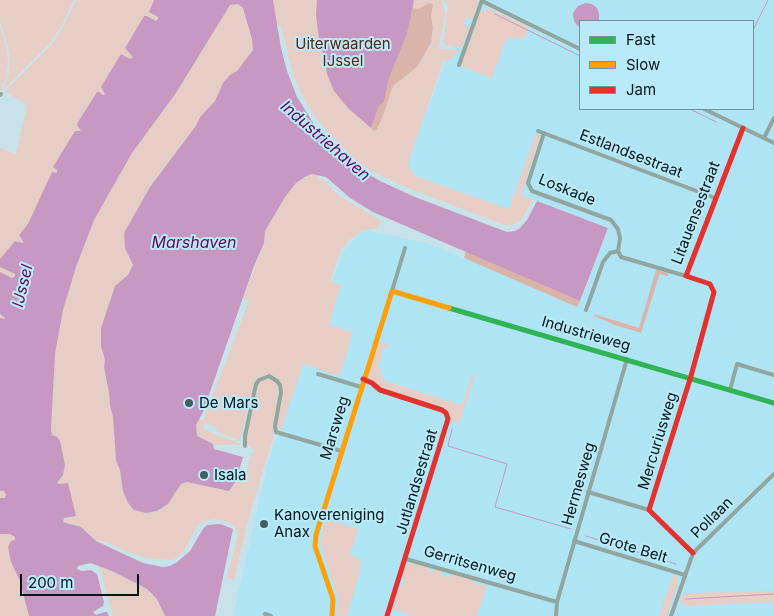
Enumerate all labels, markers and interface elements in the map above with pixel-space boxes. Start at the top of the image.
legend [579,20,754,110]
text: Fast [626,30,656,49]
park label: Uiterwaarden IJssel [295,35,391,70]
text: Slow [626,55,660,74]
text: Jam [626,80,656,99]
water label: Industriehaven [276,97,374,185]
street label: Estlandsestraat [577,126,685,182]
street label: Litauensestraat [668,159,724,267]
street label: Loskade [536,170,598,210]
water label: Marshaven [151,233,237,253]
water label: IJssel [9,263,37,309]
street label: Industrieweg [539,313,633,355]
street label: Mercuriusweg [635,390,681,492]
place label: De Mars [199,394,258,412]
street label: Marsweg [317,394,353,462]
marker: De Mars [183,397,195,409]
street label: Jutlandsestraat [392,427,442,537]
street label: Hermesweg [559,440,599,528]
place label: Isala [214,466,246,484]
marker: Isala [198,469,210,481]
street label: Pollaan [687,494,737,542]
place label: Kanovereniging Anax [274,506,384,541]
marker: Kanovereniging Anax [258,518,270,530]
street label: Grote Belt [597,529,669,567]
street label: Gerritsenweg [422,542,518,586]
scale bar [22,564,141,596]
text: 200 m [28,573,73,592]

